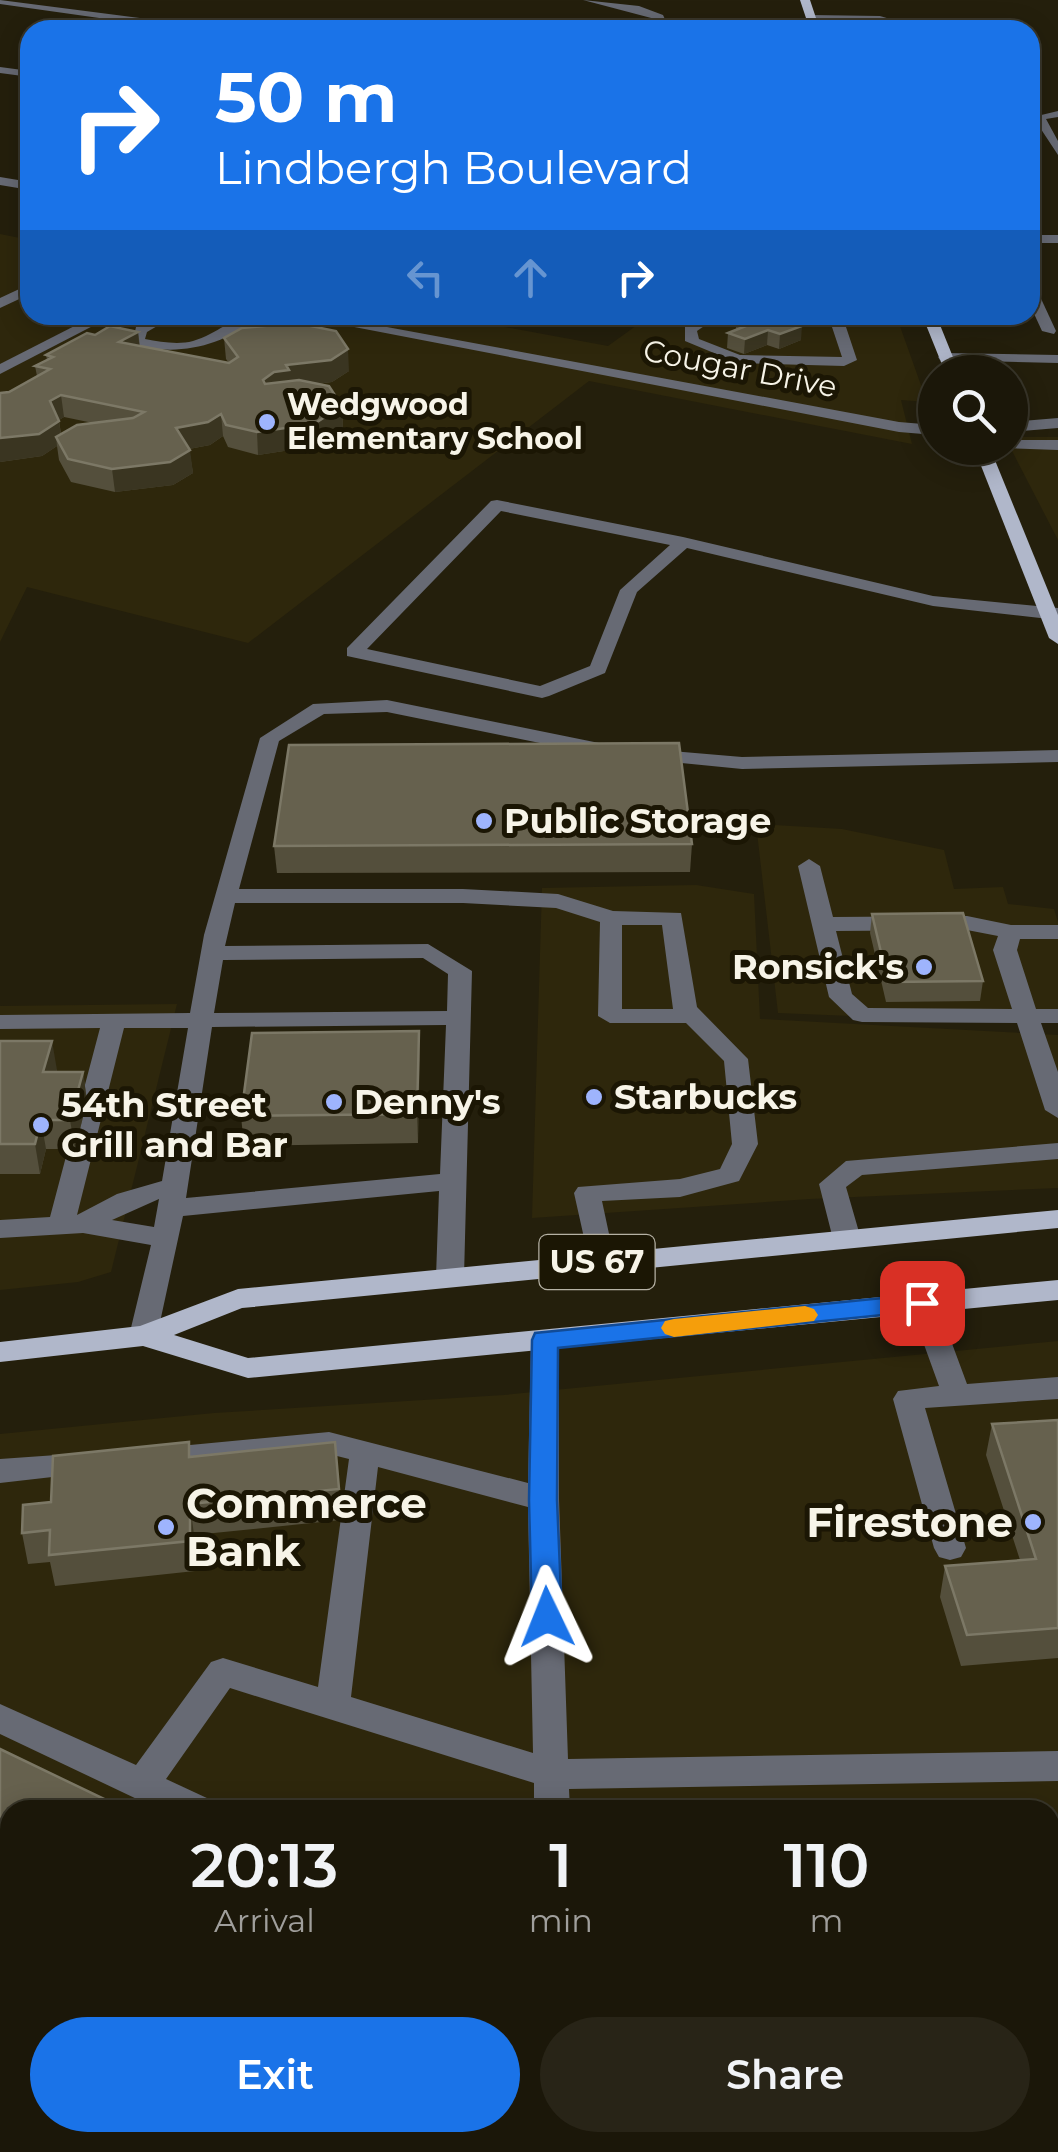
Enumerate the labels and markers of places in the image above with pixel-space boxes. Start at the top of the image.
place label: Wedgwood Elementary School [287,386,583,457]
marker: Wedgwood Elementary School [256,411,278,433]
place label: Public Storage [504,799,771,842]
marker: Public Storage [473,810,495,832]
place label: Ronsick's [732,945,904,988]
marker: Ronsick's [913,956,935,978]
place label: Starbucks [614,1075,797,1118]
place label: Denny's [354,1080,501,1123]
place label: 54th Street Grill and Bar [61,1083,288,1166]
marker: Starbucks [583,1086,605,1108]
marker: Denny's [323,1091,345,1113]
marker: 54th Street Grill and Bar [30,1114,52,1136]
pin [880,1261,965,1346]
place label: Commerce Bank [186,1477,427,1577]
place label: Firestone [806,1496,1013,1548]
marker: Firestone [1022,1511,1044,1533]
marker: Commerce Bank [155,1516,177,1538]

